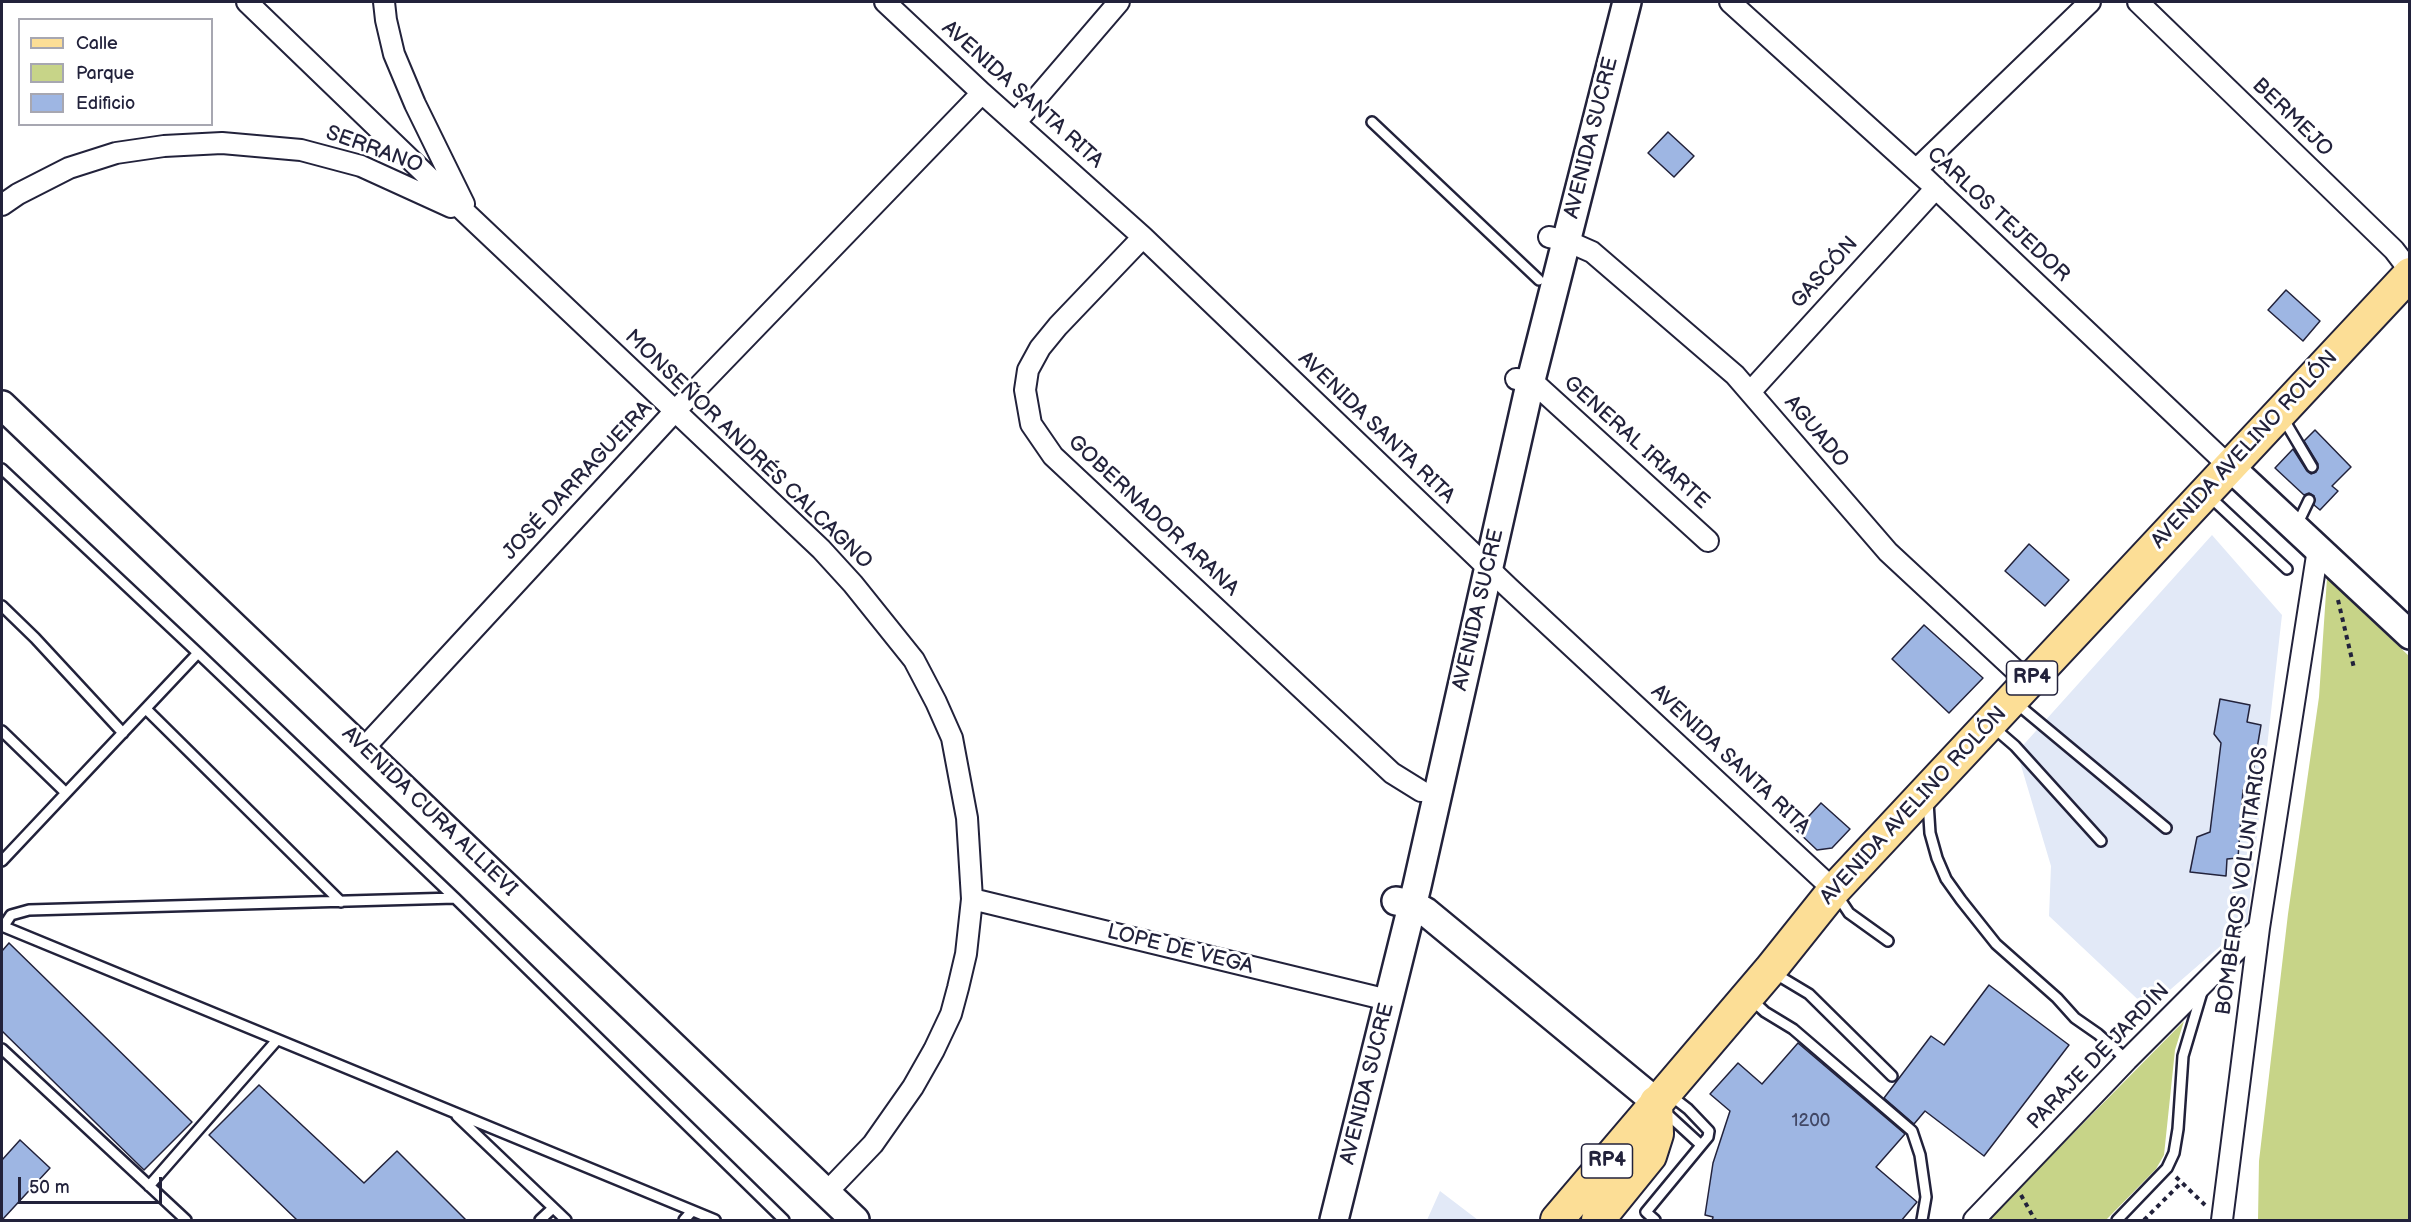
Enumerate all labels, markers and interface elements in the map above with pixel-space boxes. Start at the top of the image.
street label: AVENIDA SANTA RITA [936,16,1108,174]
legend [18,18,213,126]
text: Calle [76,33,118,54]
street label: AVENIDA SUCRE [1560,55,1624,221]
text: Parque [76,63,134,84]
street label: BERMEJO [2246,73,2338,163]
text: Edificio [76,93,135,114]
street label: SERRANO [322,121,426,179]
street label: CARLOS TEJEDOR [1921,142,2075,288]
street label: GASCÓN [1786,232,1864,314]
street label: MONSEÑOR ANDRÉS CALCAGNO [619,325,877,575]
street label: AVENIDA AVELINO ROLÓN [2147,346,2343,554]
street label: AVENIDA SANTA RITA [1292,347,1460,509]
street label: GENERAL IRIARTE [1558,371,1714,515]
street label: AGUADO [1778,391,1854,473]
street label: JOSÉ DARRAGUEIRA [498,396,658,566]
street label: GOBERNADOR ARANA [1062,430,1244,602]
street label: AVENIDA SUCRE [1448,527,1510,693]
road number: RP4 [2006,661,2058,695]
street label: AVENIDA SANTA RITA [1645,680,1815,840]
street label: AVENIDA AVELINO ROLÓN [1816,702,2012,910]
street label: AVENIDA CURA ALLIEVI [336,722,522,902]
street label: BOMBEROS VOLUNTARIOS [2212,745,2274,1017]
street label: LOPE DE VEGA [1104,920,1256,980]
street label: PARAJE DE JARDÍN [2023,979,2175,1135]
street label: AVENIDA SUCRE [1336,1001,1400,1167]
house number: 1200 [1792,1110,1830,1132]
road number: RP4 [1582,1144,1632,1178]
scale bar [21,1165,165,1203]
text: 50 m [29,1177,70,1198]

